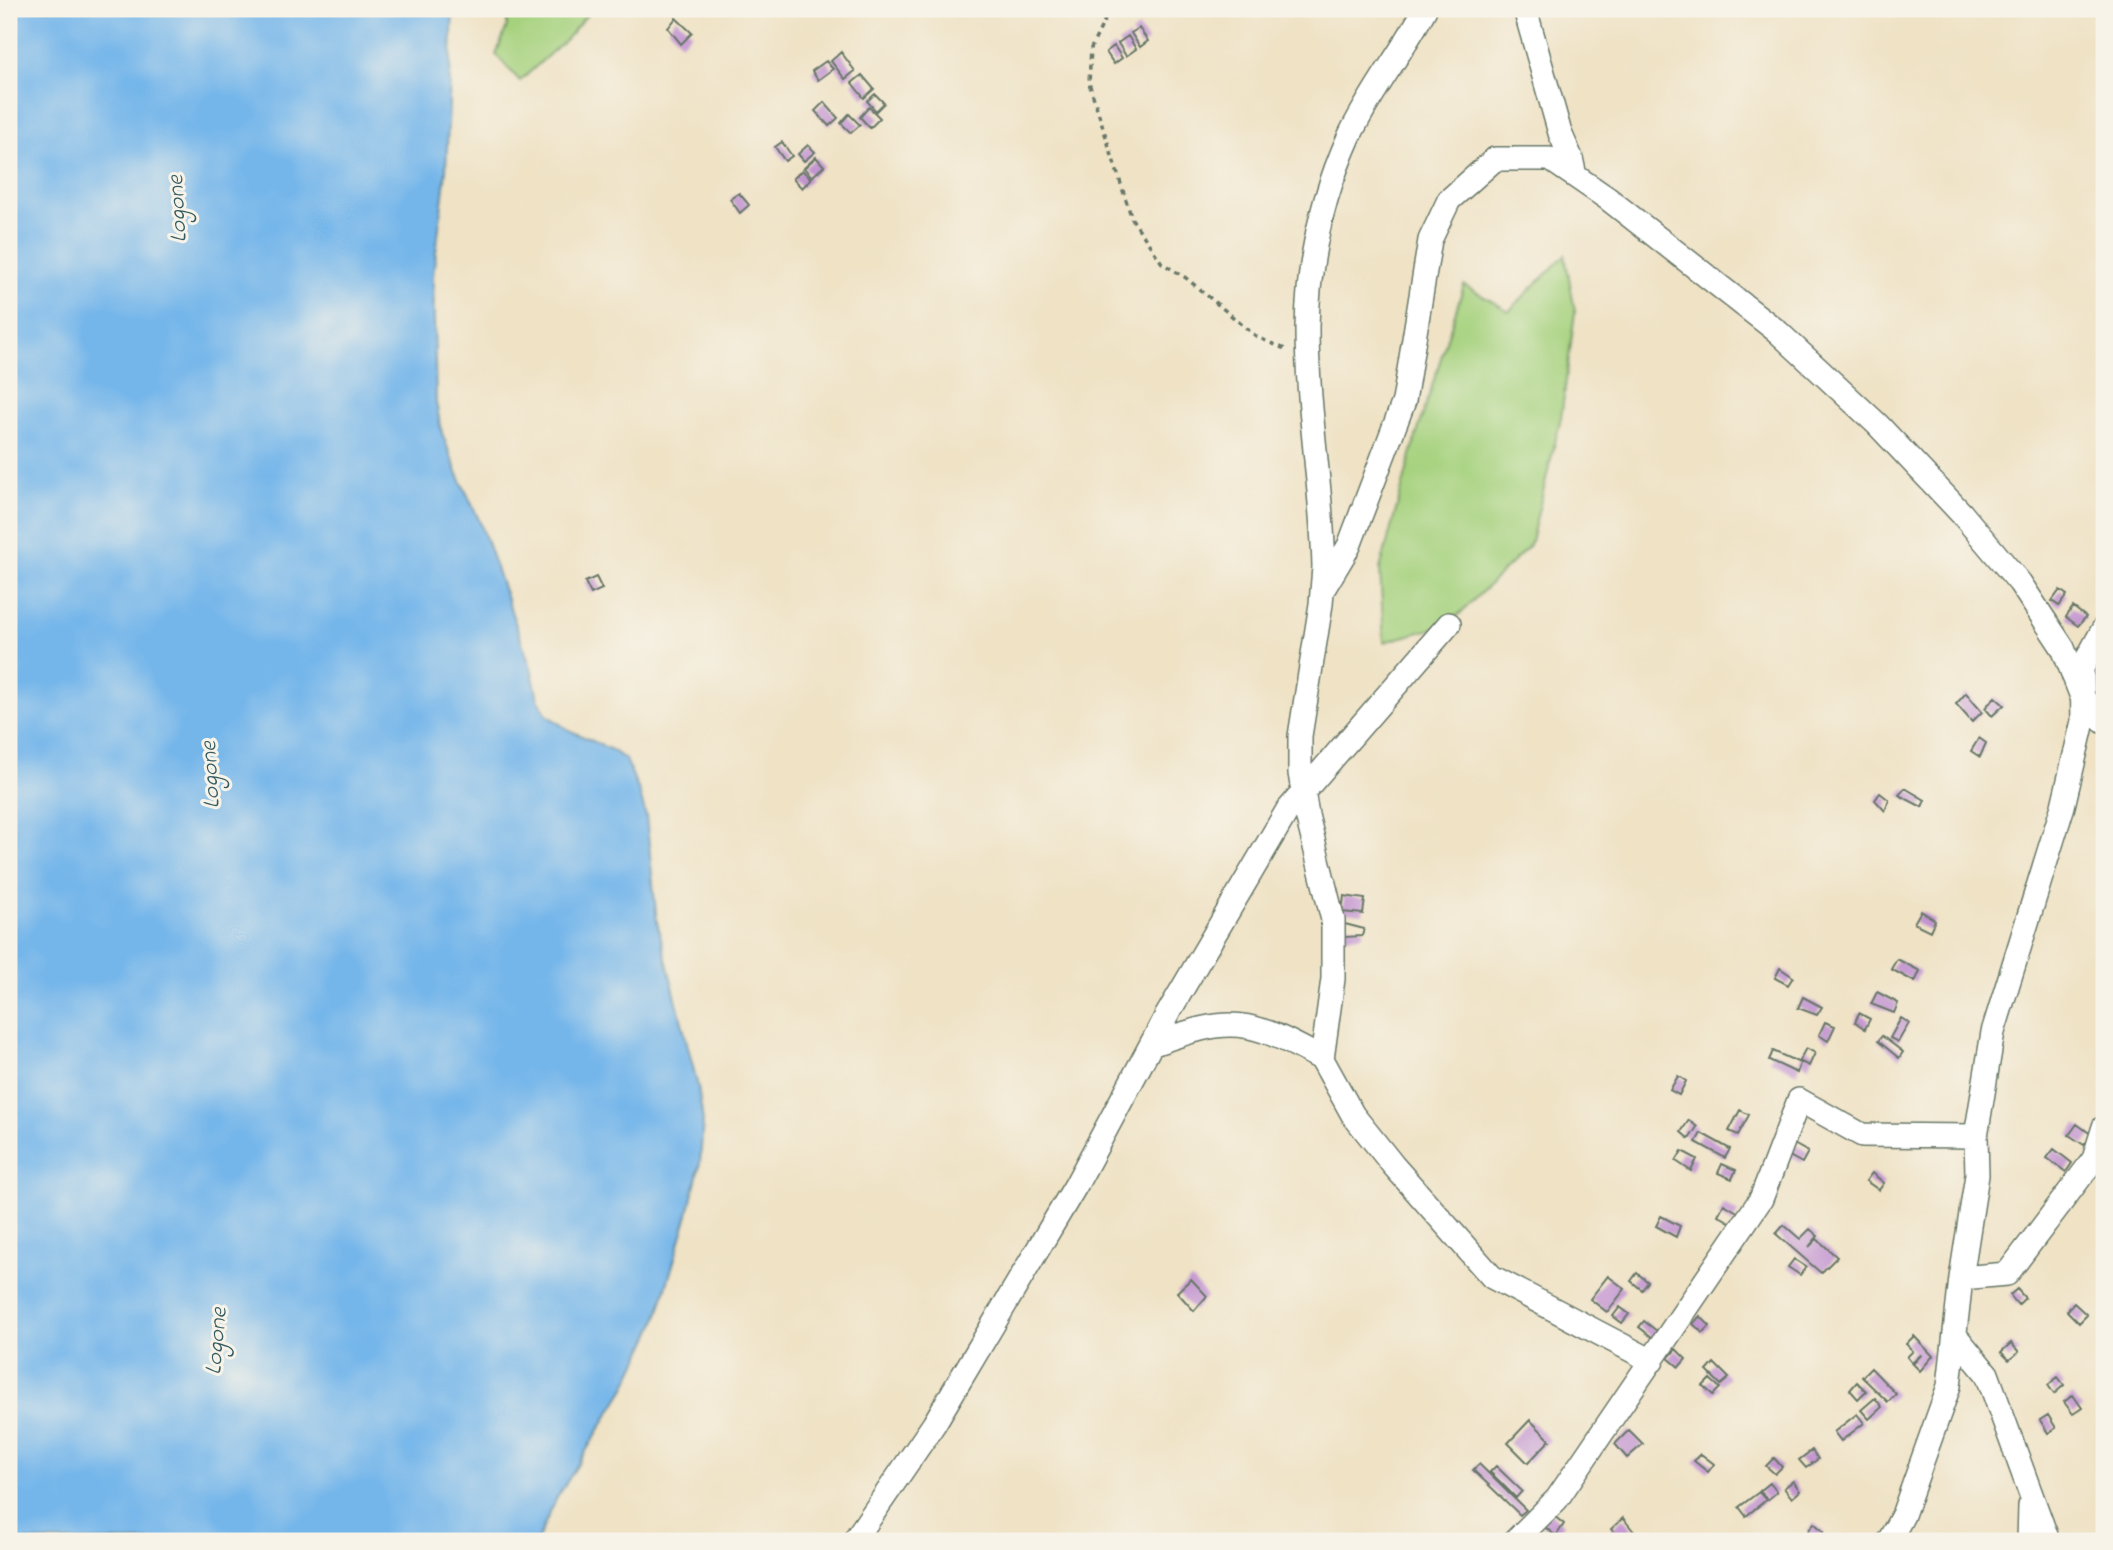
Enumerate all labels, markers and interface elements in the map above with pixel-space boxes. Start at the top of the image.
water label: Logone [159,173,198,243]
water label: Logone [192,739,231,809]
water label: Logone [197,1305,238,1376]

